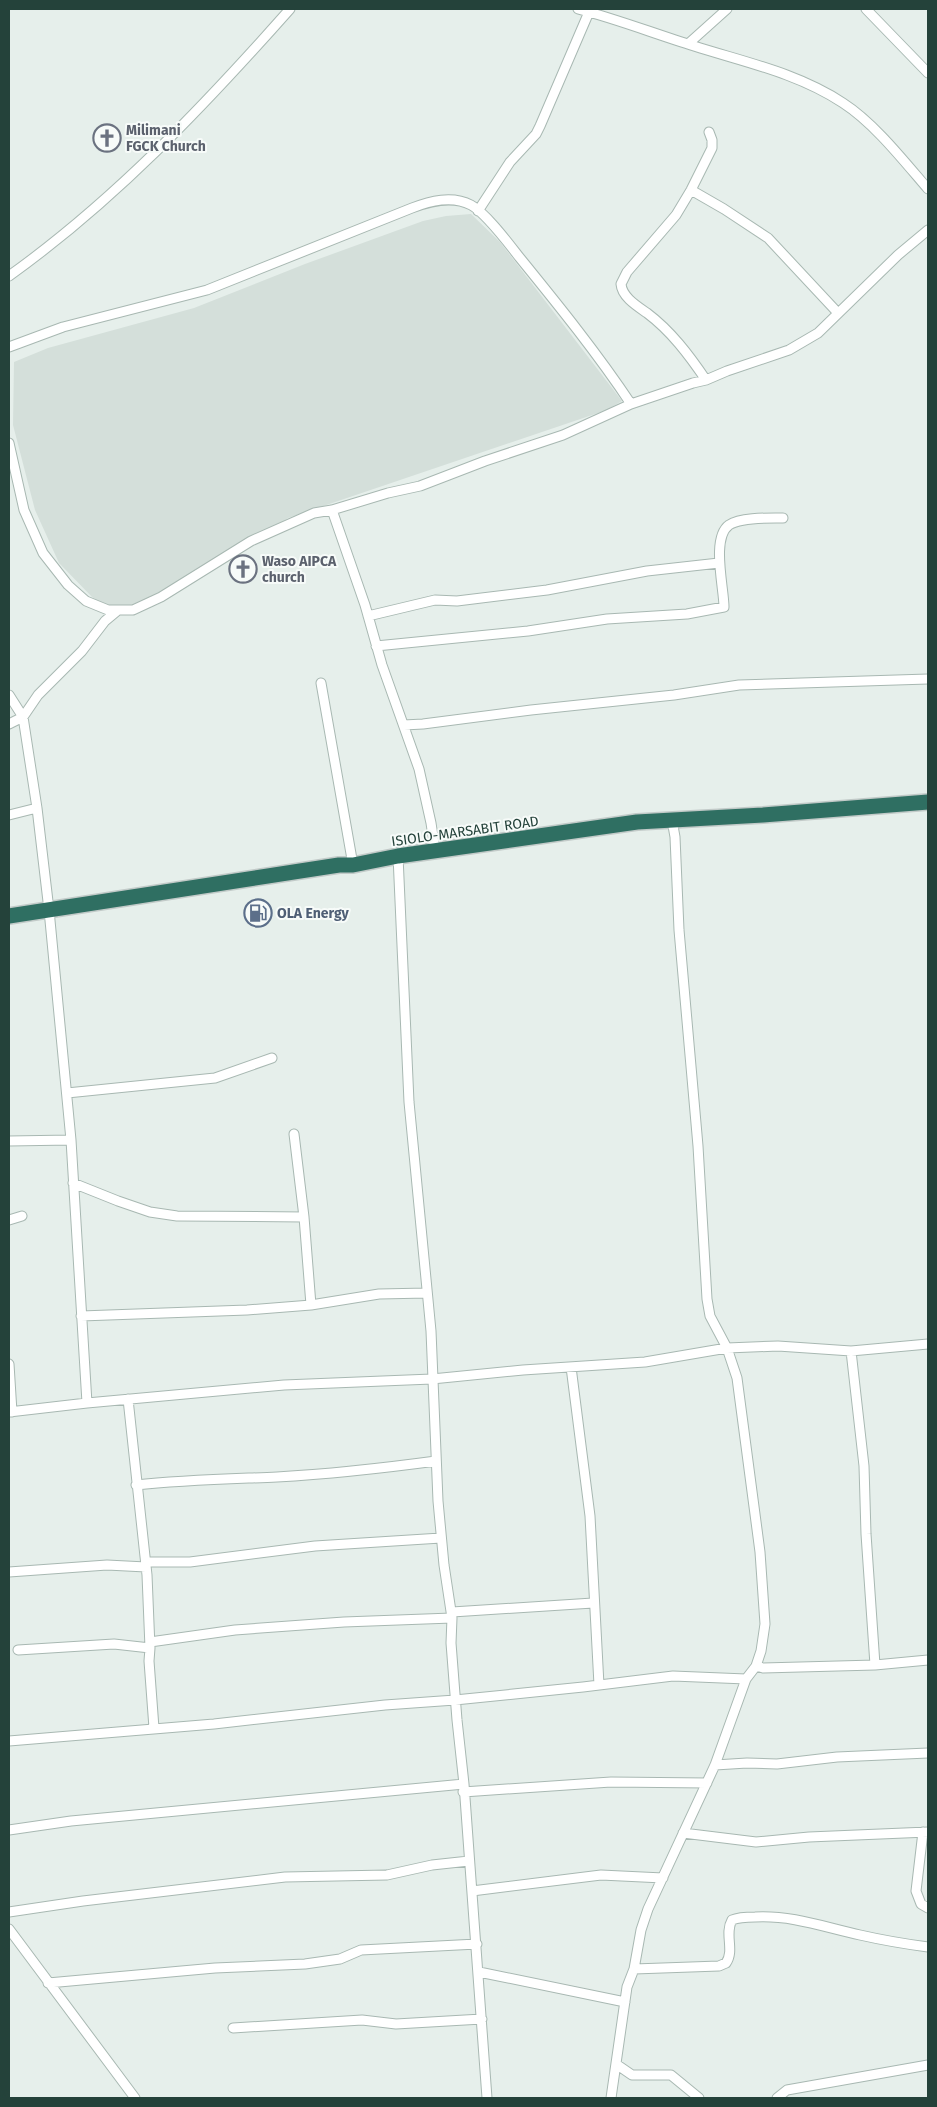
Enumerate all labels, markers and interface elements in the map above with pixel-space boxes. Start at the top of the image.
place label: Milimani FGCK Church [126,122,206,155]
church icon: Milimani FGCK Church [92,123,122,153]
place label: Waso AIPCA church [262,553,337,586]
church icon: Waso AIPCA church [228,554,258,584]
street label: ISIOLO-MARSABIT ROAD [390,813,540,850]
fuel station icon: OLA Energy [243,898,273,928]
place label: OLA Energy [277,905,350,922]

